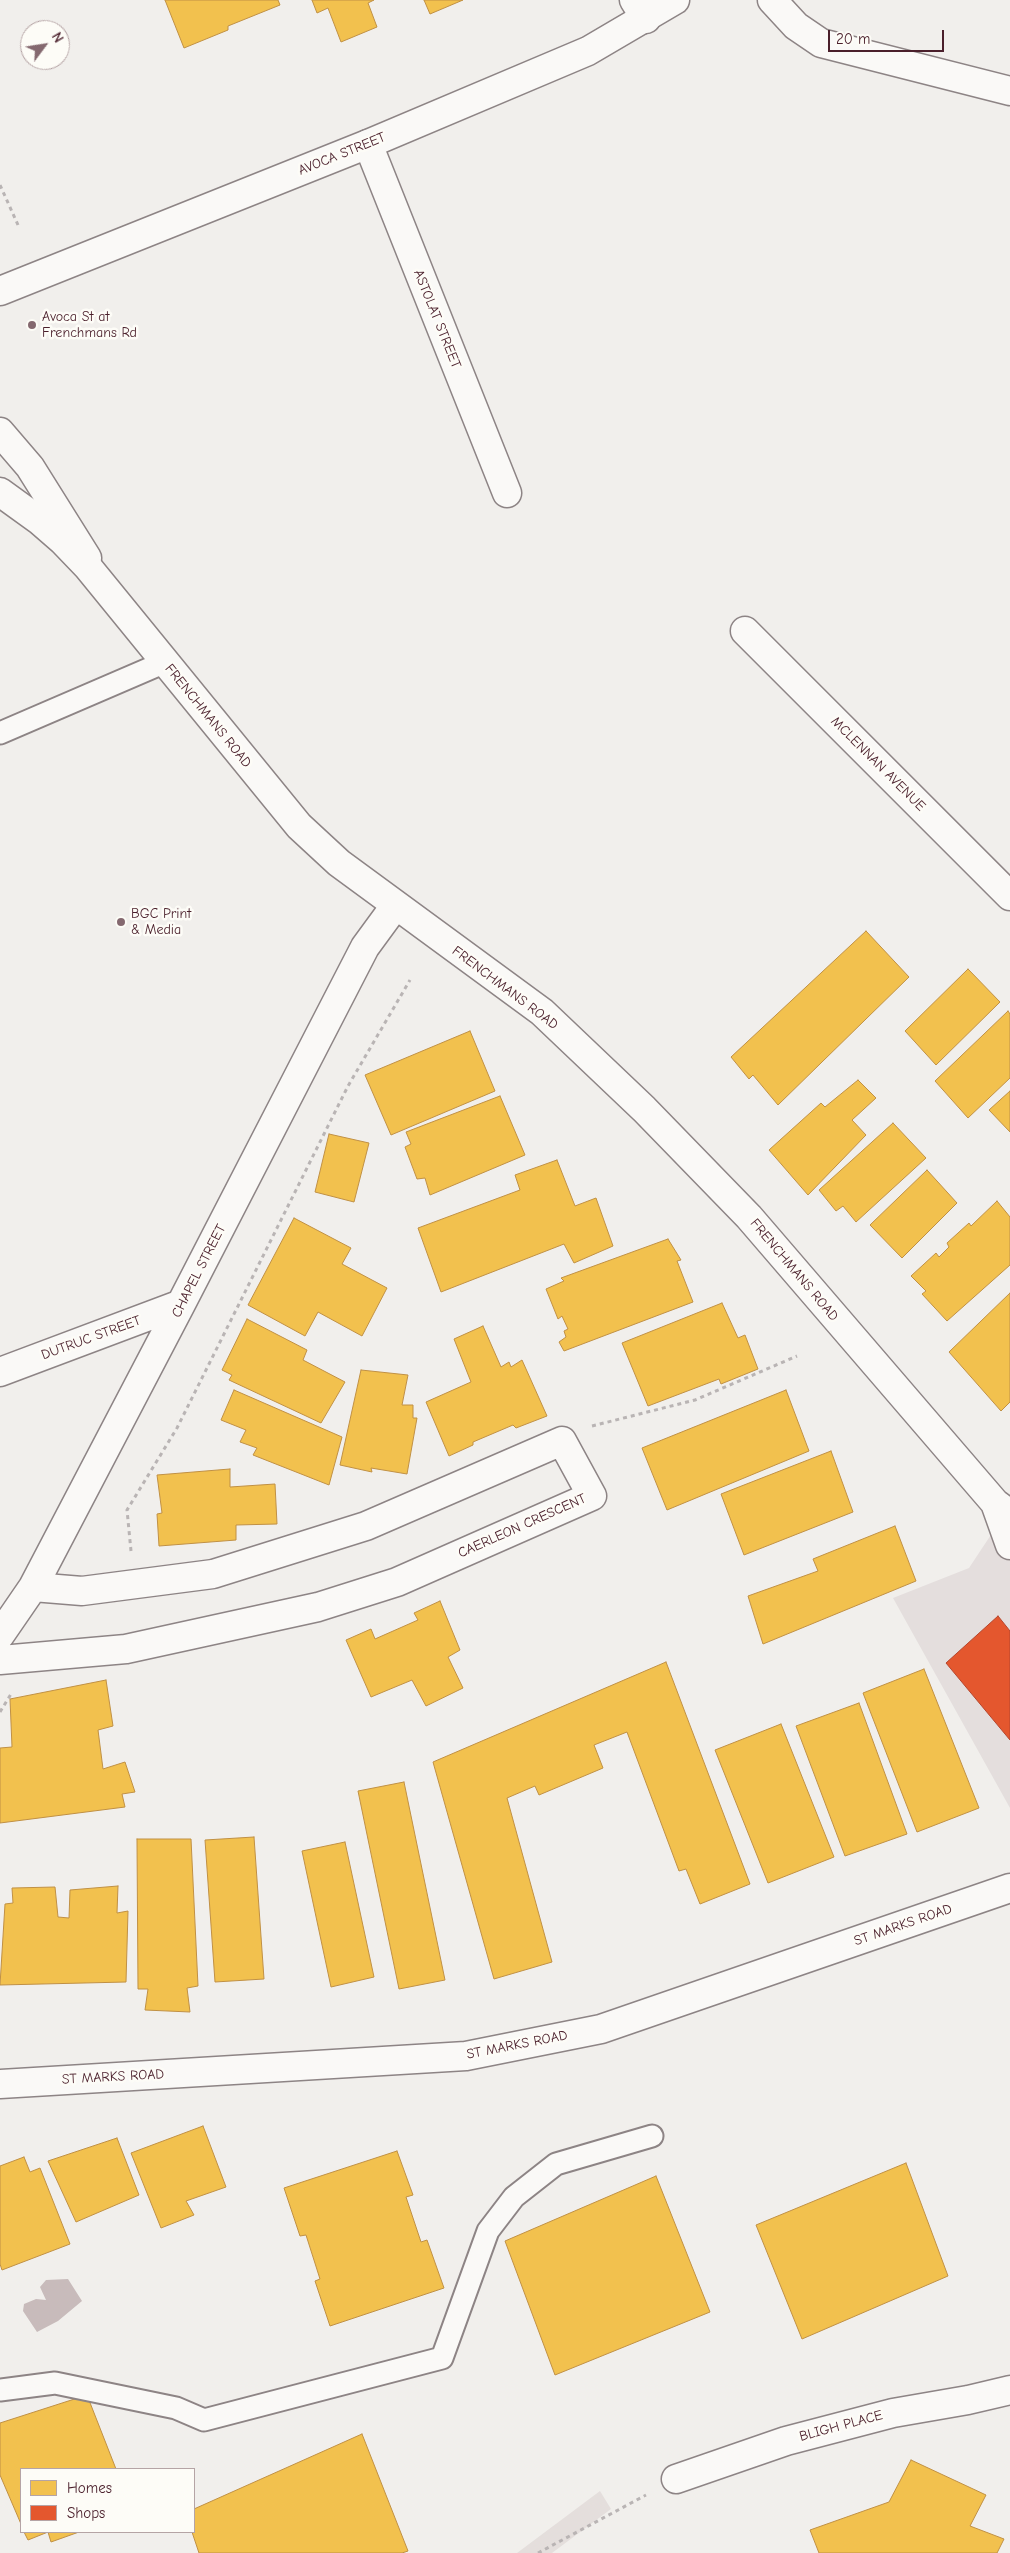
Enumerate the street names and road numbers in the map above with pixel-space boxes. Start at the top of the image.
street label: AVOCA STREET [296,129,388,179]
street label: ASTOLAT STREET [410,267,464,371]
street label: FRENCHMANS ROAD [161,661,255,771]
street label: MCLENNAN AVENUE [827,713,929,815]
street label: FRENCHMANS ROAD [449,943,561,1033]
street label: FRENCHMANS ROAD [746,1215,842,1325]
street label: CHAPEL STREET [168,1222,230,1320]
street label: DUTRUC STREET [39,1312,143,1364]
street label: CAERLEON CRESCENT [455,1490,589,1562]
street label: ST MARKS ROAD [852,1900,954,1950]
street label: ST MARKS ROAD [465,2027,569,2063]
street label: ST MARKS ROAD [61,2066,165,2088]
street label: BLIGH PLACE [798,2407,884,2445]

